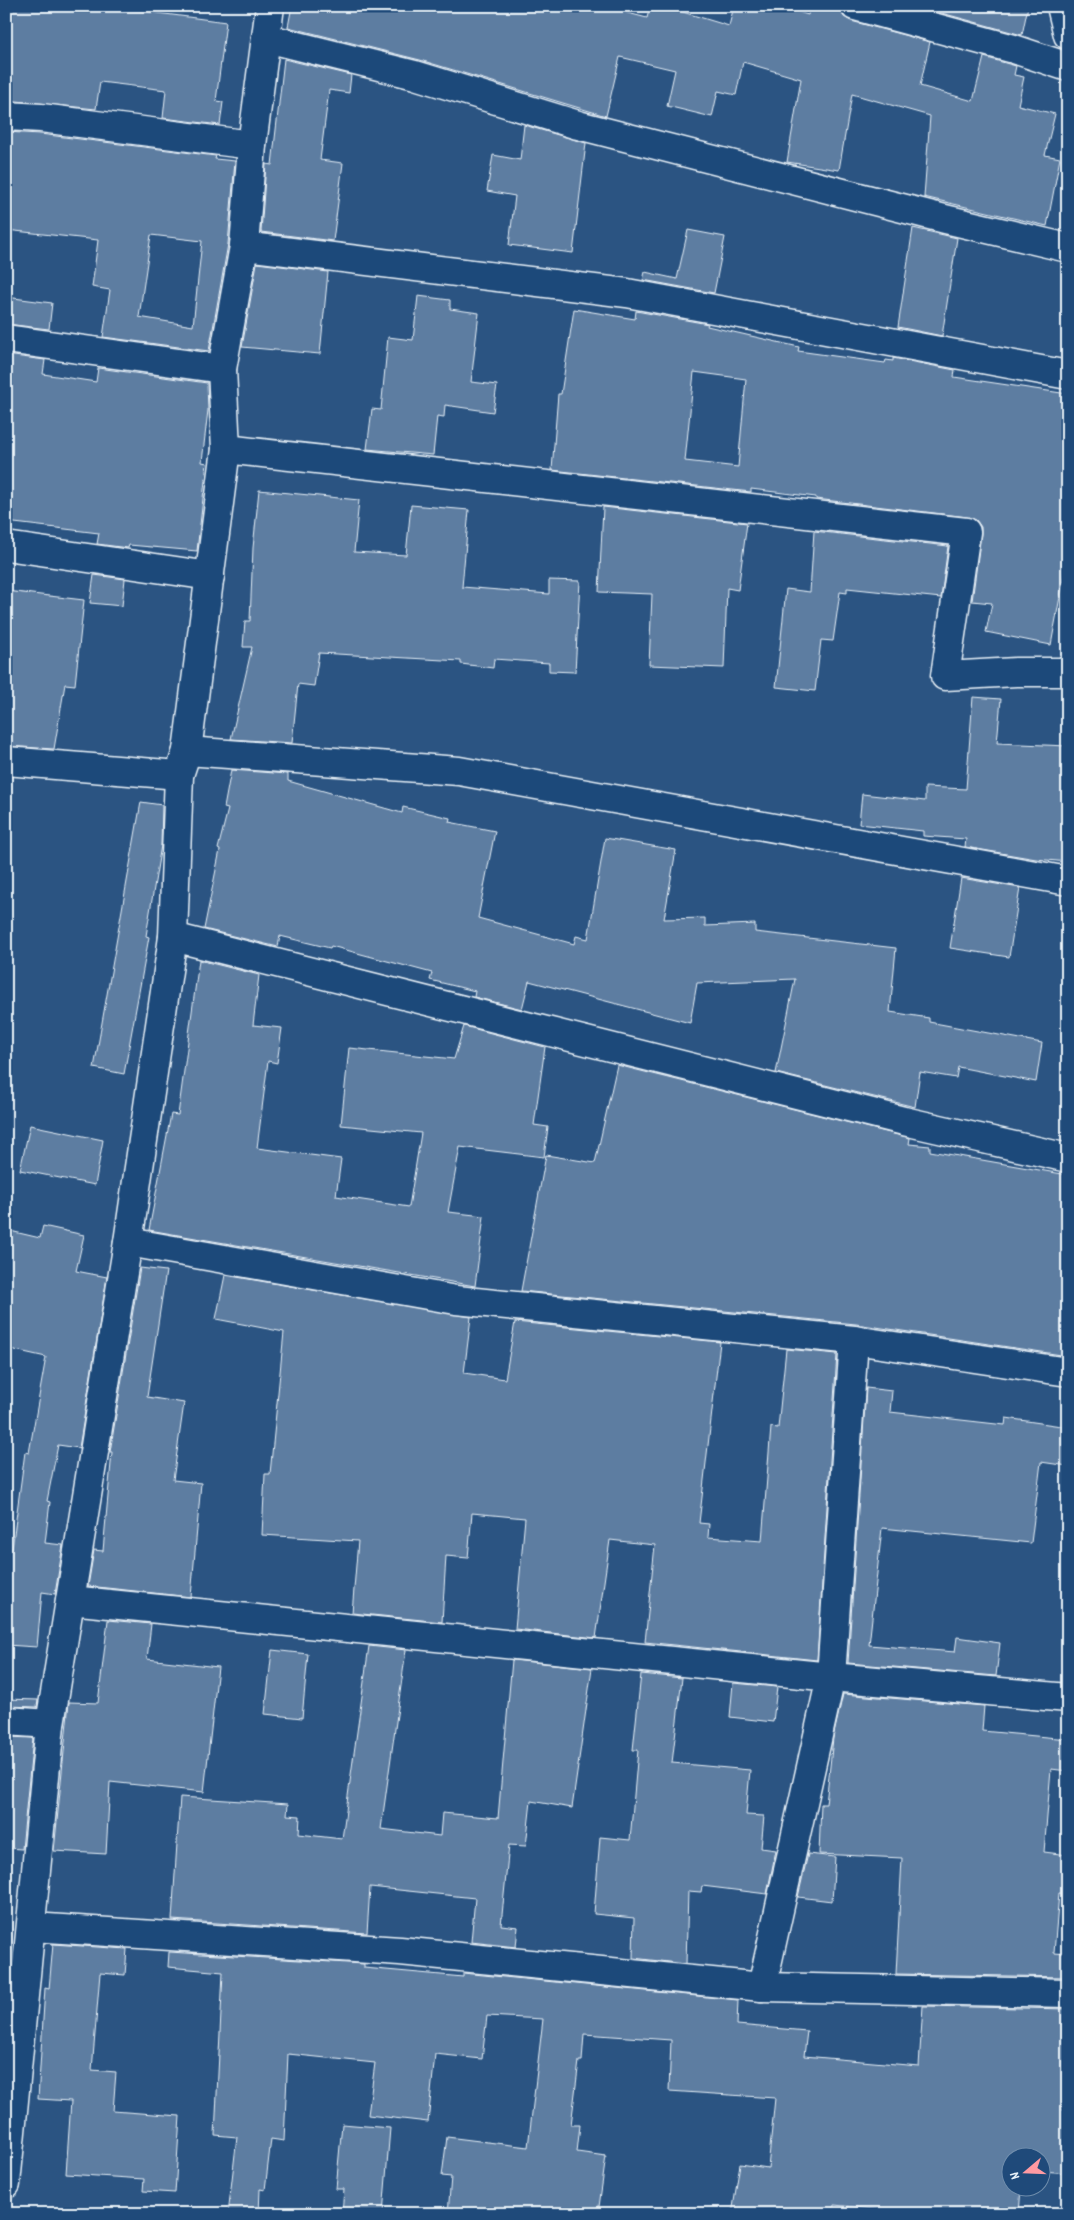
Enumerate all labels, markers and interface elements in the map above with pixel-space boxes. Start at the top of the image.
north arrow [1002,2148,1052,2198]
text: N [1005,2169,1026,2182]

